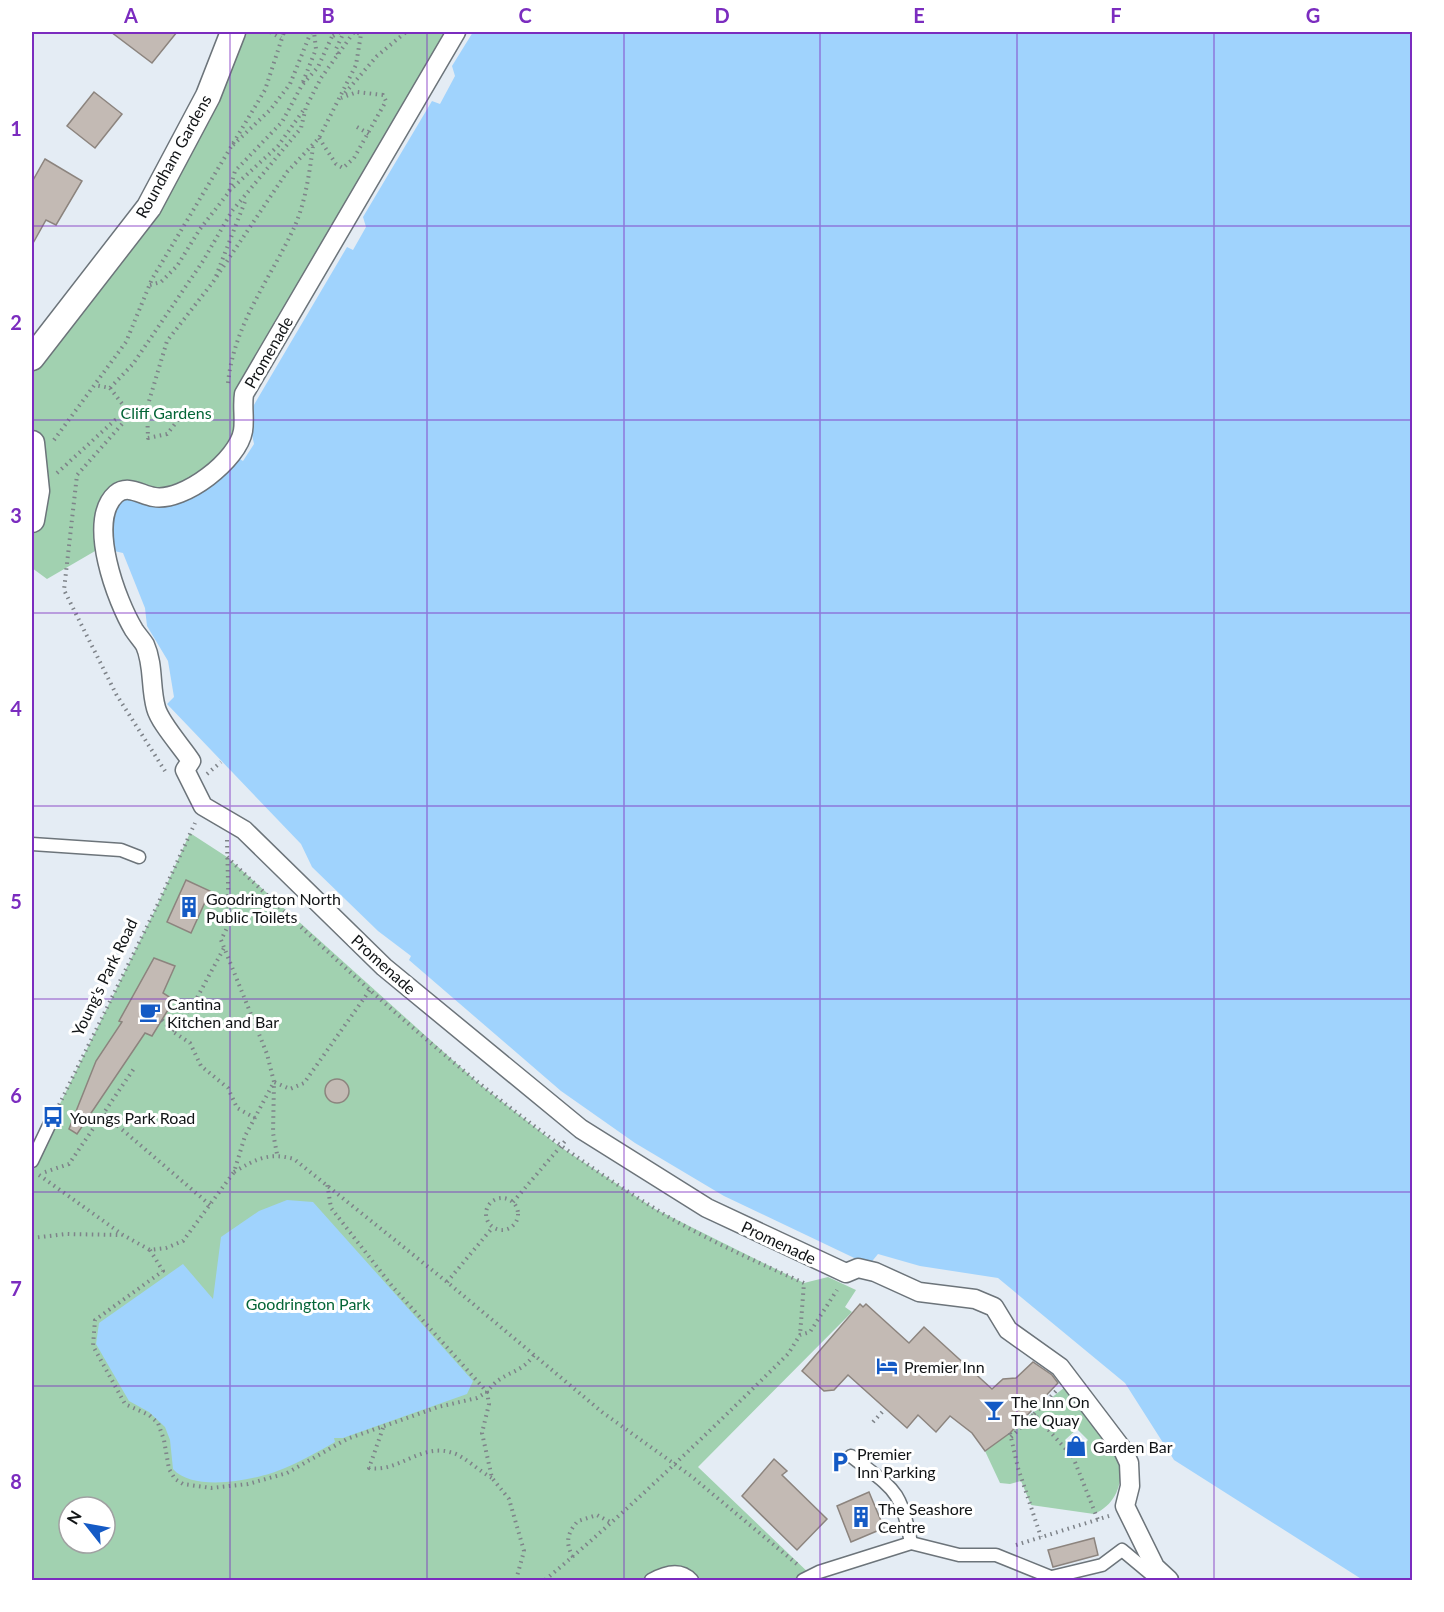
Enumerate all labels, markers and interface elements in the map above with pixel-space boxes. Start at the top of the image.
text: A [123,3,138,27]
text: B [321,3,335,27]
text: C [518,3,532,27]
text: D [714,3,730,27]
text: E [913,3,925,27]
text: F [1110,3,1122,27]
text: G [1306,3,1320,27]
street label: Roundham Gardens [131,91,215,221]
text: 1 [10,116,22,140]
text: 2 [10,310,22,334]
street label: Promenade [240,313,296,391]
park label: Cliff Gardens [120,403,212,422]
text: 3 [10,503,22,527]
text: 4 [10,696,22,720]
text: 5 [10,889,22,913]
place label: Goodrington North Public Toilets [206,889,341,926]
building icon: Goodrington North Public Toilets [177,895,201,919]
street label: Young's Park Road [67,915,141,1039]
street label: Promenade [348,930,420,998]
place label: Cantina Kitchen and Bar [167,994,279,1031]
cafe icon: Cantina Kitchen and Bar [138,1000,162,1024]
text: 6 [10,1083,22,1107]
bus stop icon: Youngs Park Road [41,1105,65,1129]
place label: Youngs Park Road [70,1108,195,1127]
street label: Promenade [739,1217,819,1267]
text: 7 [10,1276,22,1300]
park label: Goodrington Park [246,1294,371,1313]
hotel icon: Premier Inn [875,1354,899,1378]
place label: Premier Inn [904,1357,985,1376]
place label: The Inn On The Quay [1011,1392,1090,1429]
bar icon: The Inn On The Quay [982,1398,1006,1422]
shop icon: Garden Bar [1064,1434,1088,1458]
place label: Garden Bar [1093,1437,1173,1456]
place label: Premier Inn Parking [857,1444,936,1481]
parking icon: Premier Inn Parking [828,1450,852,1474]
text: 8 [10,1469,22,1493]
north arrow [57,1495,117,1555]
place label: The Seashore Centre [878,1499,973,1536]
building icon: The Seashore Centre [849,1505,873,1529]
text: N [62,1507,85,1527]

